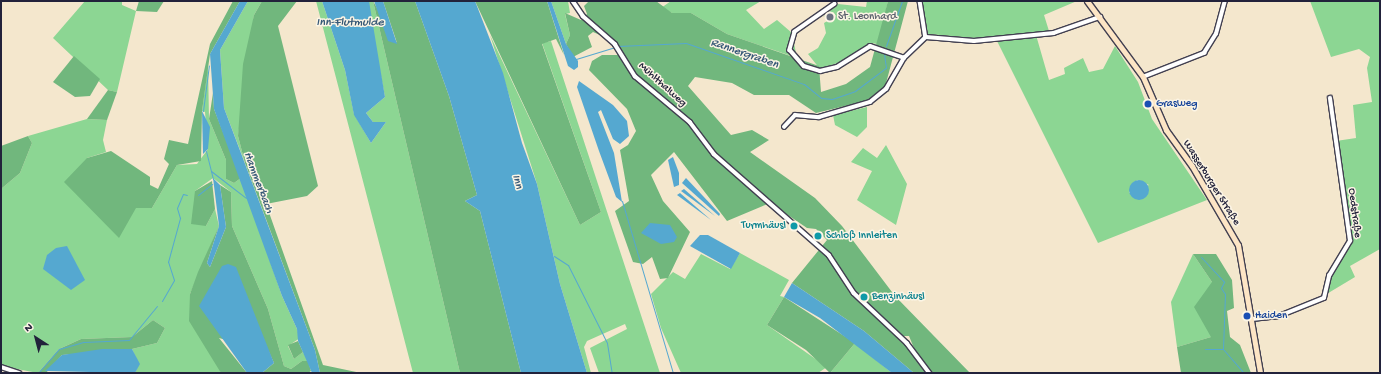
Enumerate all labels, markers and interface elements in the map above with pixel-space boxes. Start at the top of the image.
place label: St. Leonhard [838,10,897,24]
marker: St. Leonhard [825,12,835,22]
water label: Inn-Flutmulde [316,17,384,31]
water label: Rannergraben [708,37,780,73]
street label: Mühlthalweg [635,60,689,110]
place label: Grasweg [1156,97,1197,111]
marker: Grasweg [1143,99,1153,109]
street label: Wasserburger Straße [1179,138,1243,228]
water label: Hammerbach [239,150,275,216]
water label: Inn [507,173,525,191]
street label: Oedstraße [1344,188,1364,238]
place label: Turmhäusl [741,219,786,233]
marker: Turmhäusl [789,221,799,231]
place label: Schloß Innleiten [826,229,897,243]
marker: Schloß Innleiten [813,231,823,241]
place label: Benzinhäusl [872,290,925,304]
marker: Benzinhäusl [859,292,869,302]
place label: Haiden [1255,309,1287,323]
marker: Haiden [1242,311,1252,321]
north arrow [16,318,56,358]
text: N [23,321,35,335]

